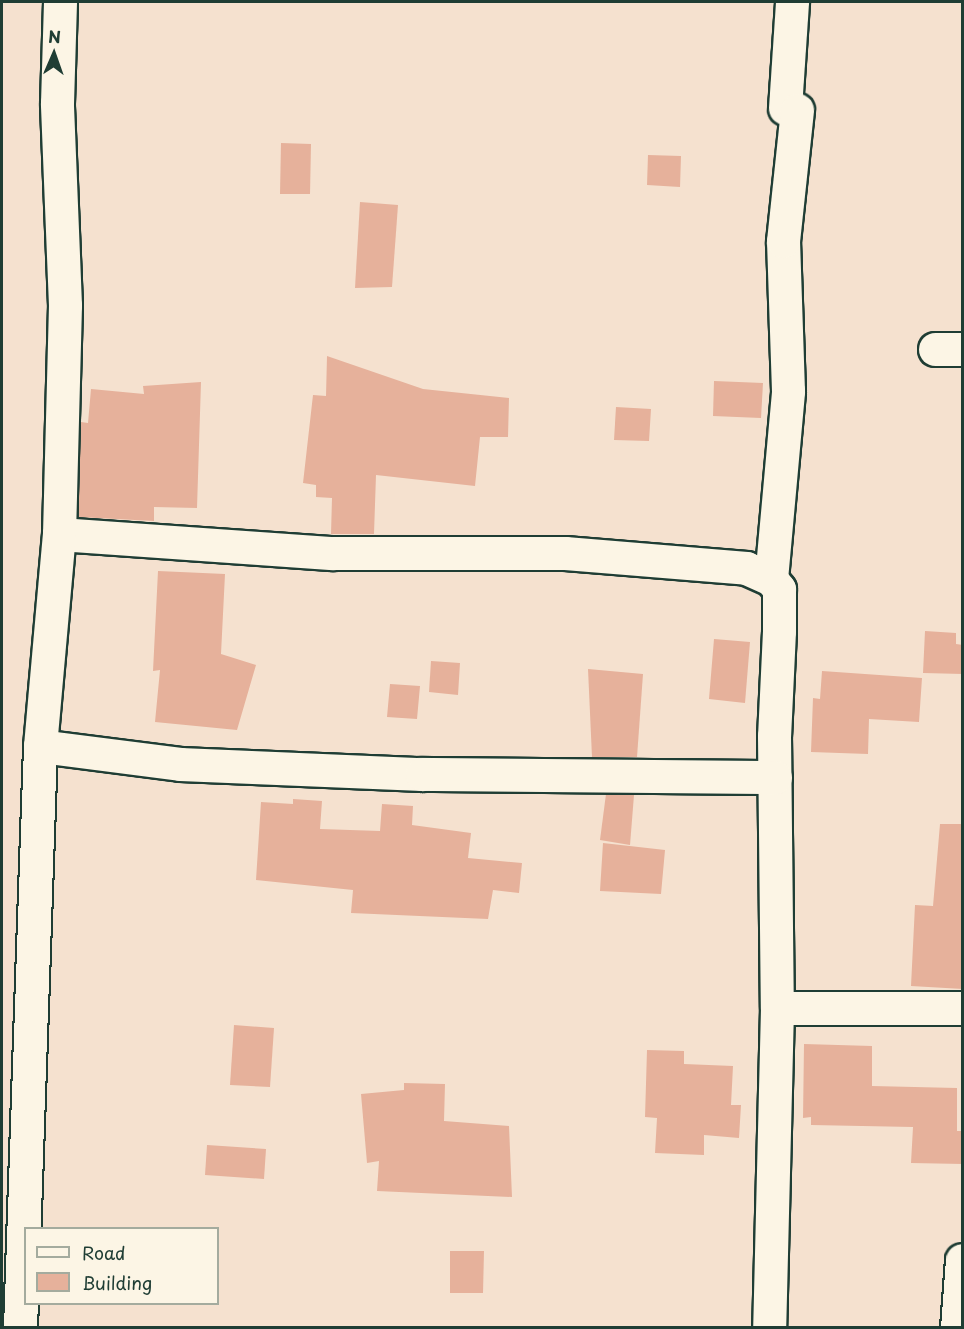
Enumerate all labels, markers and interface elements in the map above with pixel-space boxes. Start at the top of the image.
north arrow [24,24,84,84]
text: N [48,24,61,48]
legend [24,1227,219,1305]
text: Road [82,1239,126,1266]
text: Building [82,1269,152,1296]

